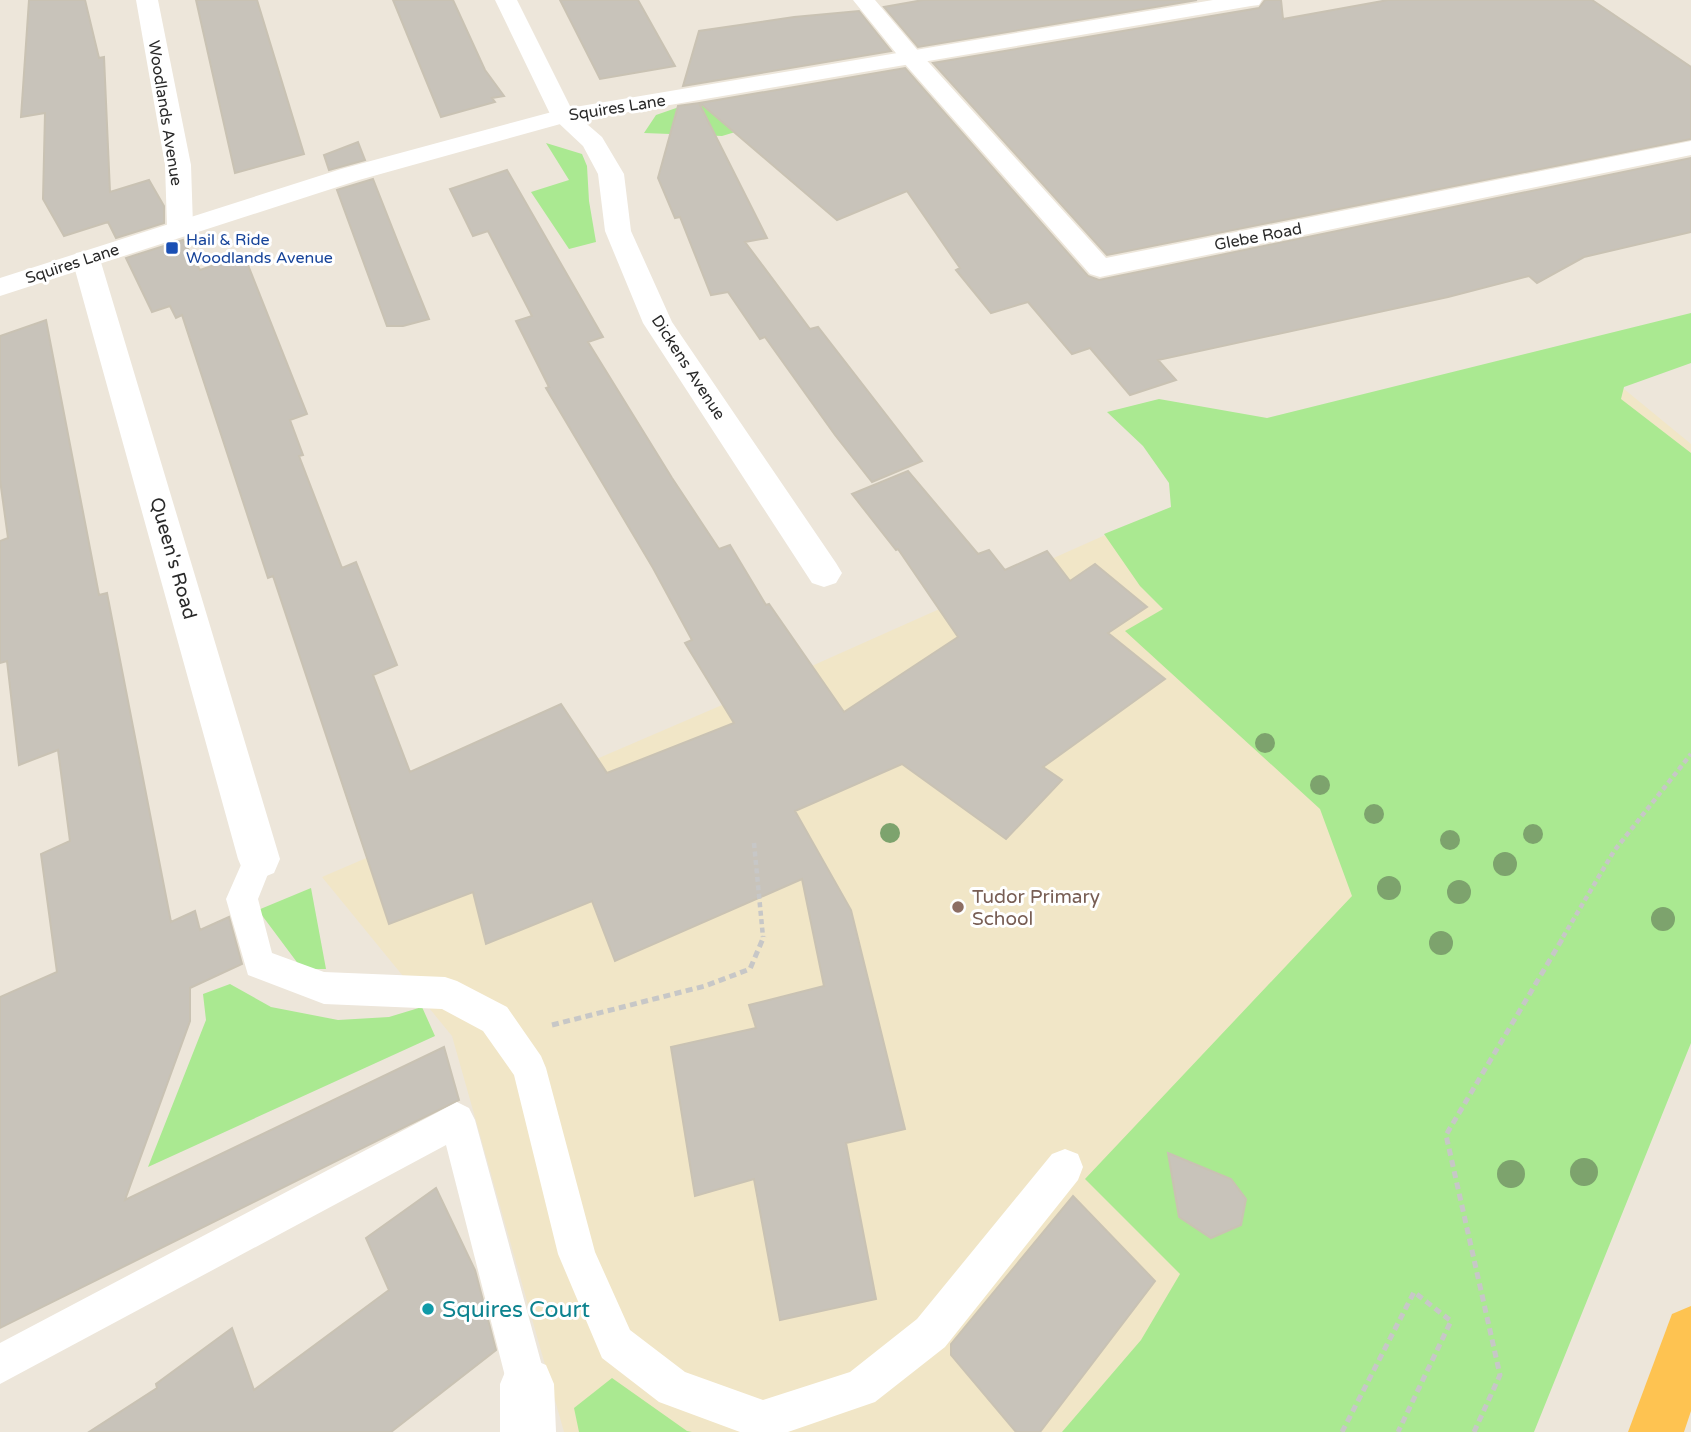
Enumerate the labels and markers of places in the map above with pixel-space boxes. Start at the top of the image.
place label: Hail & Ride Woodlands Avenue [186,230,333,268]
marker: Hail & Ride Woodlands Avenue [164,240,180,256]
place label: Tudor Primary School [972,886,1100,930]
marker: Tudor Primary School [950,899,966,915]
place label: Squires Court [442,1296,590,1324]
marker: Squires Court [420,1301,436,1317]

